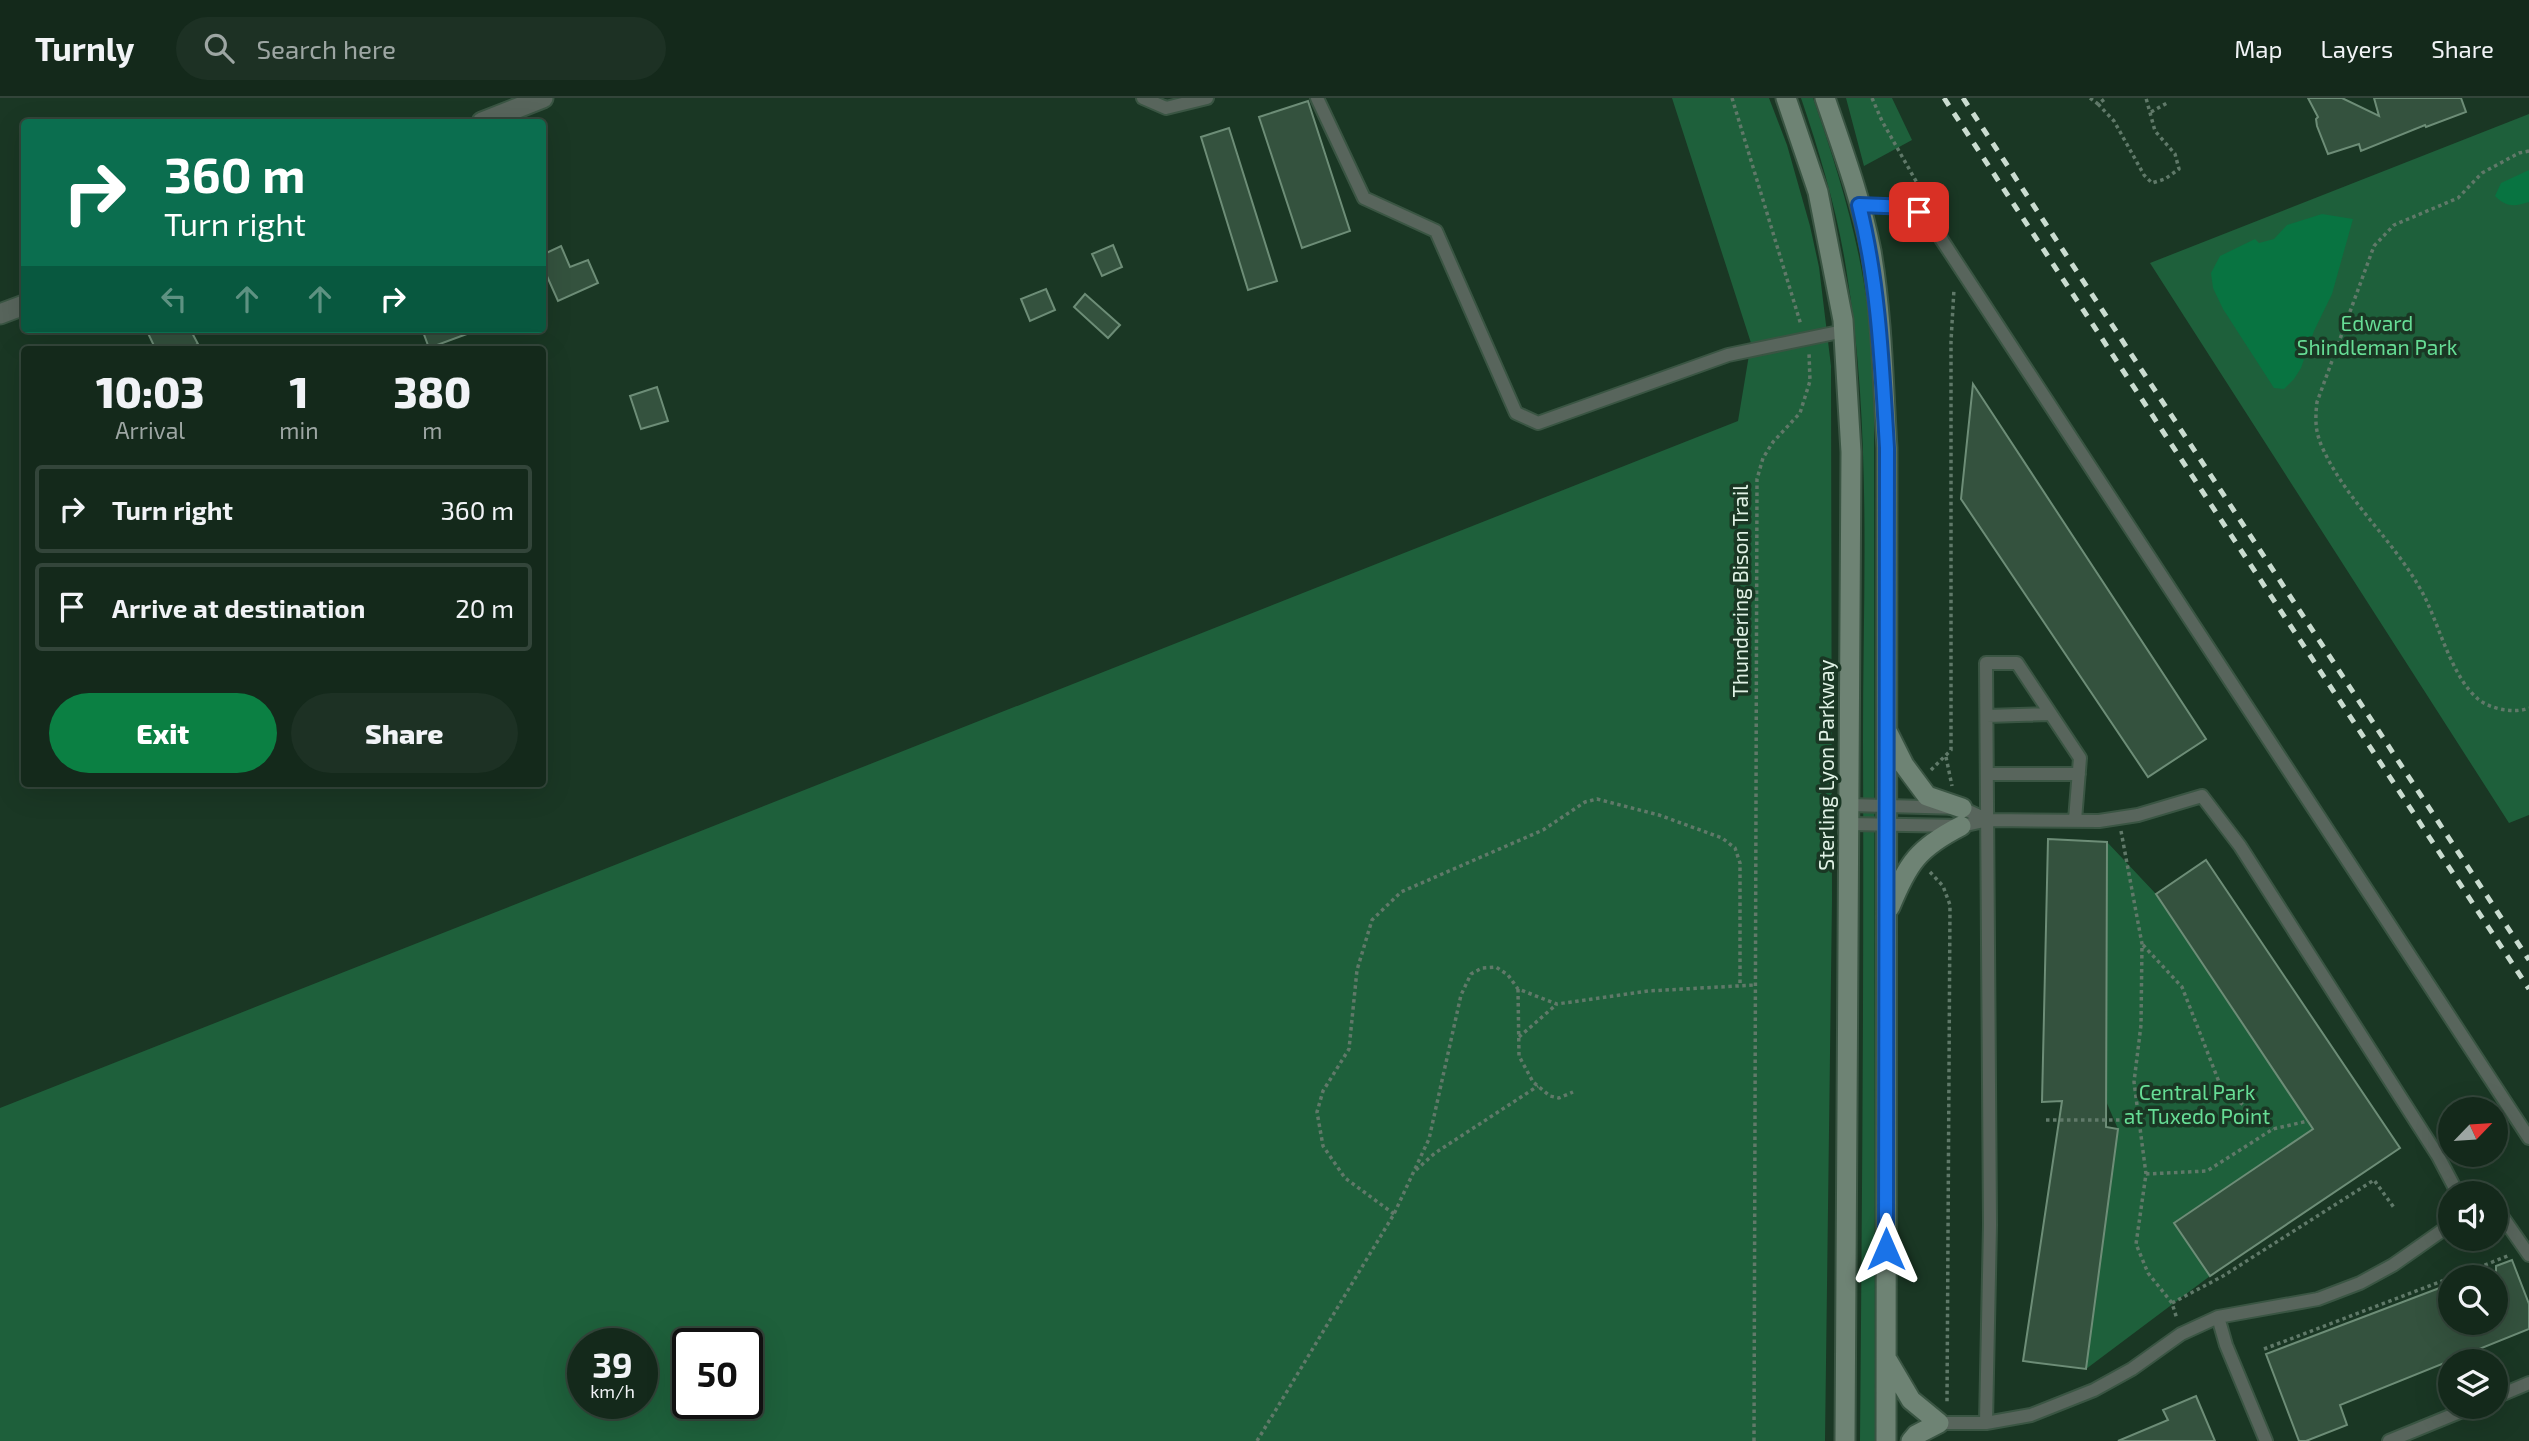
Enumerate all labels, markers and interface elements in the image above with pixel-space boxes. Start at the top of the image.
search box [176,17,666,80]
text: Turnly [35,28,134,68]
icon: search [200,29,238,67]
text: Search here [256,33,396,64]
text: Map [2234,34,2282,63]
text: Layers [2320,34,2393,63]
text: Share [2431,34,2494,63]
text: 360 m [164,144,305,203]
icon: right [49,147,140,238]
pin [1889,182,1949,242]
icon: arrive [1900,193,1938,231]
text: Turn right [164,204,306,242]
icon: left [155,280,193,318]
icon: ahead [228,280,266,318]
icon: ahead [301,280,339,318]
icon: right [374,280,412,318]
park label: Edward Shindleman Park [2297,310,2458,359]
text: 10:03 [96,366,204,416]
text: 1 [289,366,308,416]
text: 380 [393,366,471,416]
text: Arrival [115,416,185,444]
text: min [279,416,319,444]
text: m [422,416,442,444]
street label: Thundering Bison Trail [1727,484,1752,697]
icon: right [53,490,91,528]
text: Turn right [112,494,233,525]
text: 360 m [440,494,514,525]
icon: arrive [53,588,91,626]
text: Arrive at destination [112,592,365,623]
text: 20 m [455,592,514,623]
street label: Sterling Lyon Parkway [1813,659,1838,871]
button: Exit [49,693,277,773]
button: Share [291,693,518,773]
park label: Central Park at Tuxedo Point [2124,1079,2270,1128]
north arrow [2438,1097,2508,1167]
map controls [2438,1097,2508,1419]
button: sound [2438,1181,2508,1251]
position arrow [1849,1212,1923,1286]
button: search [2438,1265,2508,1335]
speed limit sign: 50 [672,1328,763,1419]
text: 39 [592,1343,633,1385]
button: layers [2438,1349,2508,1419]
text: km/h [590,1380,635,1402]

